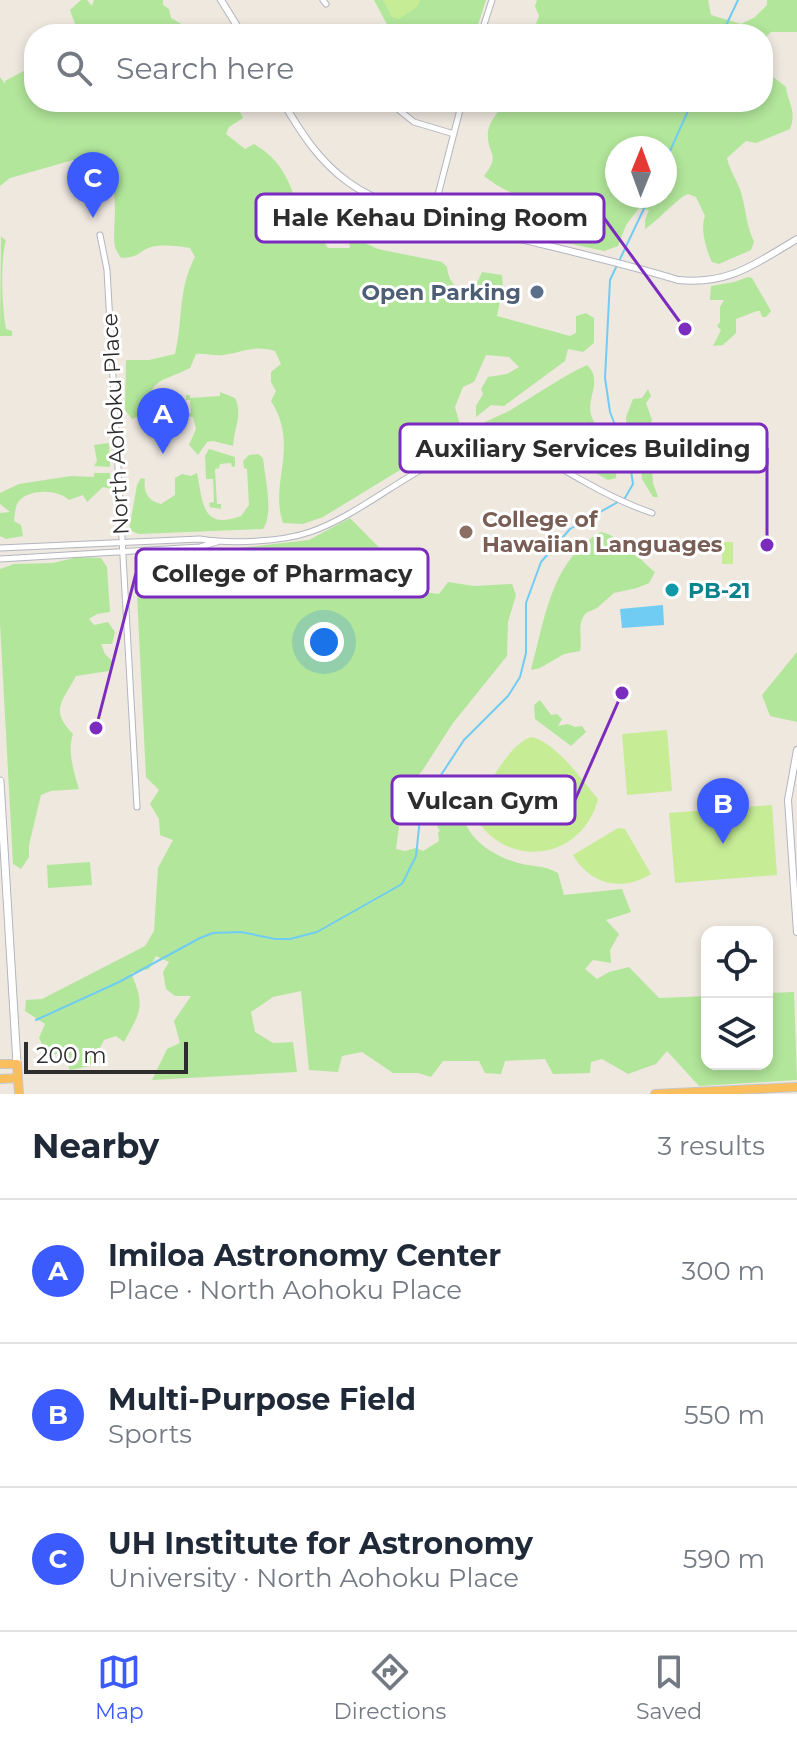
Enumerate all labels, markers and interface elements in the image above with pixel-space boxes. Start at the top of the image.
search box [24,24,773,112]
icon: search [52,46,96,90]
text: Search here [116,50,294,87]
north arrow [605,136,677,208]
pin: C [67,152,119,218]
callout: Hale Kehau Dining Room [256,194,604,242]
text: Hale Kehau Dining Room [272,203,588,232]
place label: Open Parking [361,279,521,306]
marker: Open Parking [528,283,546,301]
street label: North Aohoku Place [96,312,135,536]
pin: A [137,388,189,454]
callout: Auxiliary Services Building [400,424,767,472]
text: Auxiliary Services Building [415,434,750,463]
place label: College of Hawaiian Languages [482,506,723,558]
marker: College of Hawaiian Languages [457,523,475,541]
callout: College of Pharmacy [136,549,428,597]
text: College of Pharmacy [152,559,413,588]
place label: PB-21 [688,577,750,604]
marker: PB-21 [663,581,681,599]
your location [304,622,344,662]
callout: Vulcan Gym [392,776,575,824]
pin: B [697,778,749,844]
text: Vulcan Gym [406,786,559,815]
map controls [701,926,773,1070]
button: locate [701,926,773,998]
button: layers [701,998,773,1070]
scale bar [24,1038,188,1074]
text: 200 m [36,1042,107,1069]
text: Nearby [32,1125,159,1167]
text: 3 results [658,1130,765,1162]
text: Imiloa Astronomy Center [108,1237,501,1274]
text: A [48,1255,68,1287]
text: 300 m [682,1255,765,1287]
text: Place · North Aohoku Place [108,1274,462,1306]
text: Multi-Purpose Field [108,1381,416,1418]
text: B [48,1399,68,1431]
text: 550 m [684,1399,765,1431]
text: Sports [108,1418,192,1450]
text: UH Institute for Astronomy [108,1525,533,1562]
text: C [49,1543,67,1575]
text: 590 m [683,1543,765,1575]
text: University · North Aohoku Place [108,1562,519,1594]
tab: Map [95,1650,144,1725]
tab: Directions [334,1650,446,1725]
tab: Saved [636,1650,702,1725]

